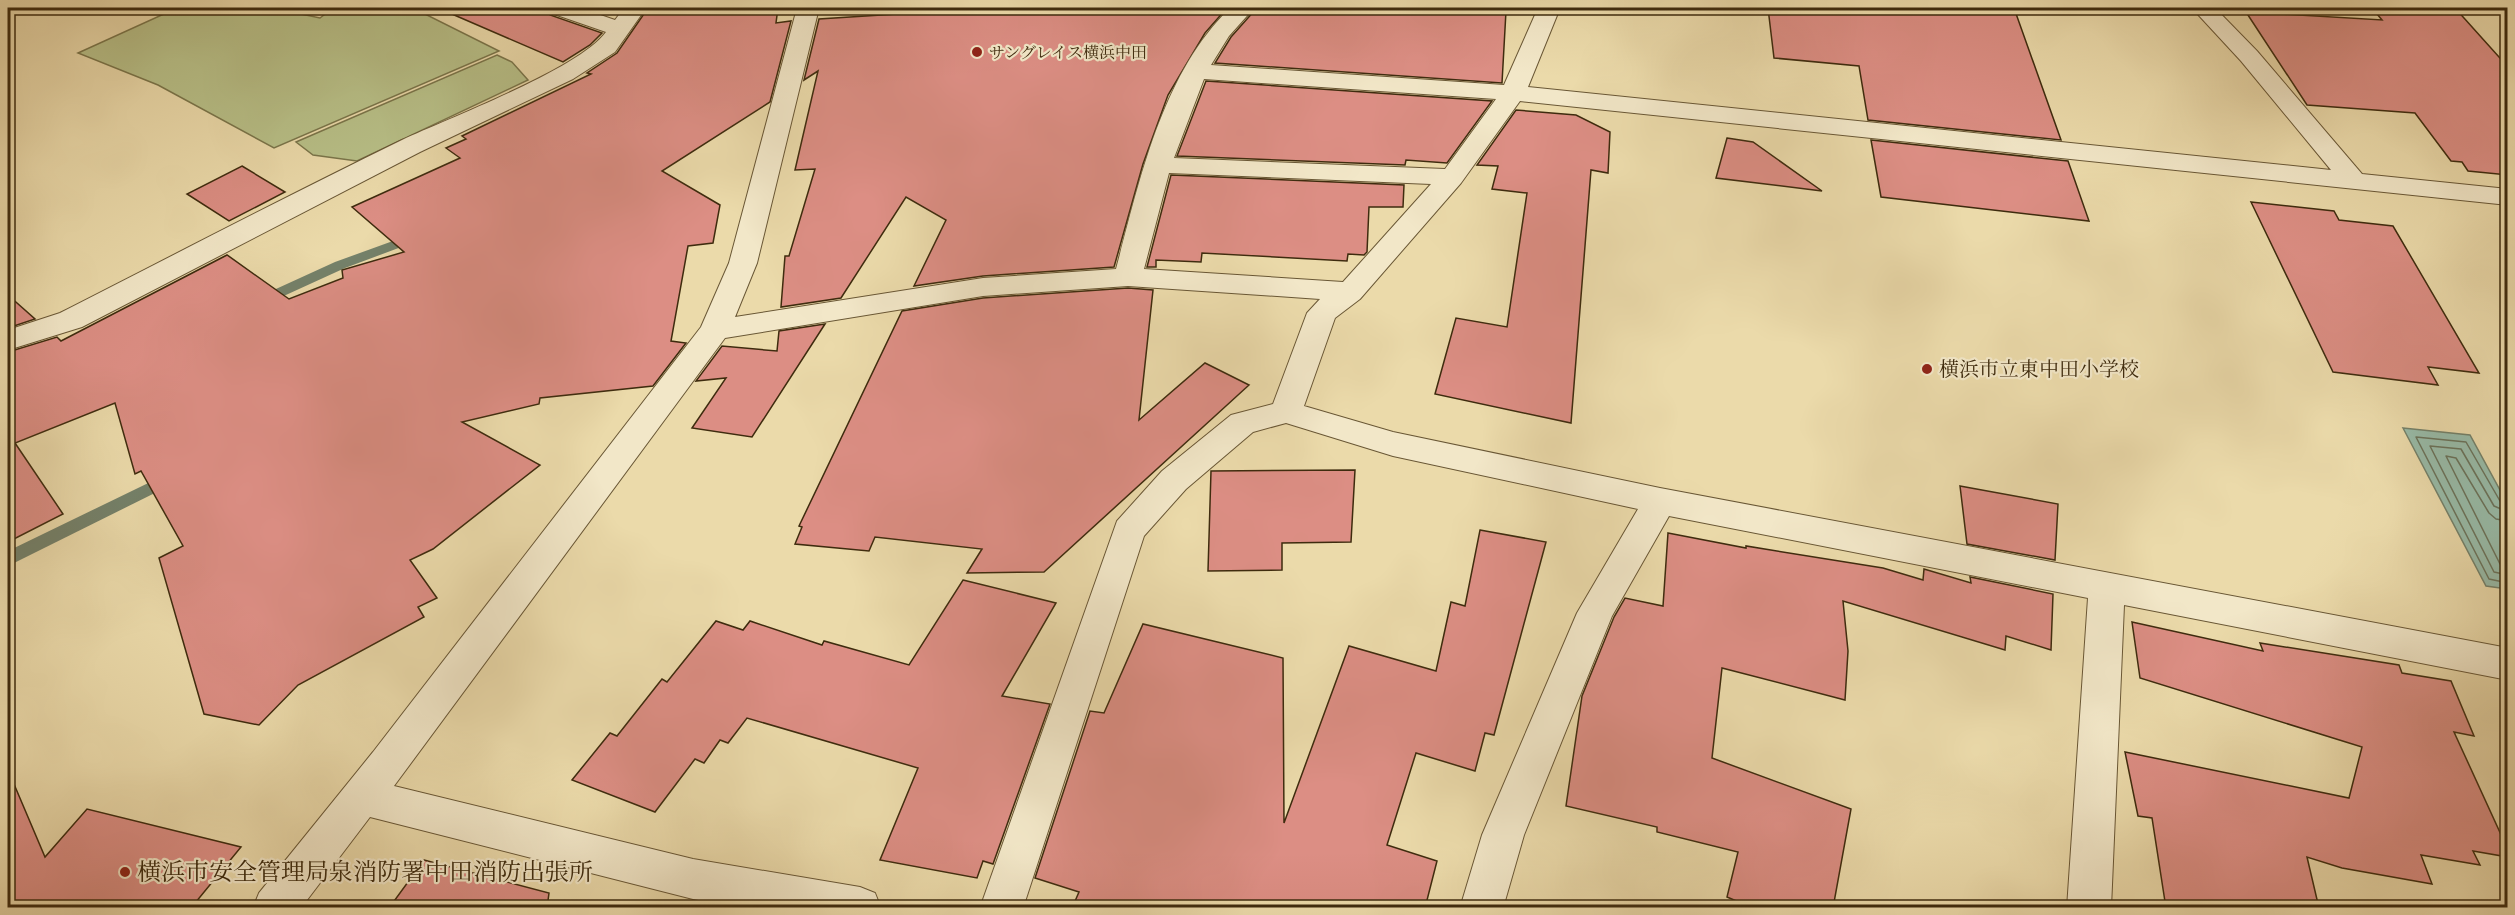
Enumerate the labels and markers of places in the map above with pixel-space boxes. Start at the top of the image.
place label: サングレイス横浜中田 [989,40,1147,64]
marker: サングレイス横浜中田 [970,45,984,59]
place label: 横浜市立東中田小学校 [1939,354,2139,383]
marker: 横浜市立東中田小学校 [1920,362,1934,376]
place label: 横浜市安全管理局泉消防署中田消防出張所 [137,854,593,889]
marker: 横浜市安全管理局泉消防署中田消防出張所 [118,865,132,879]

